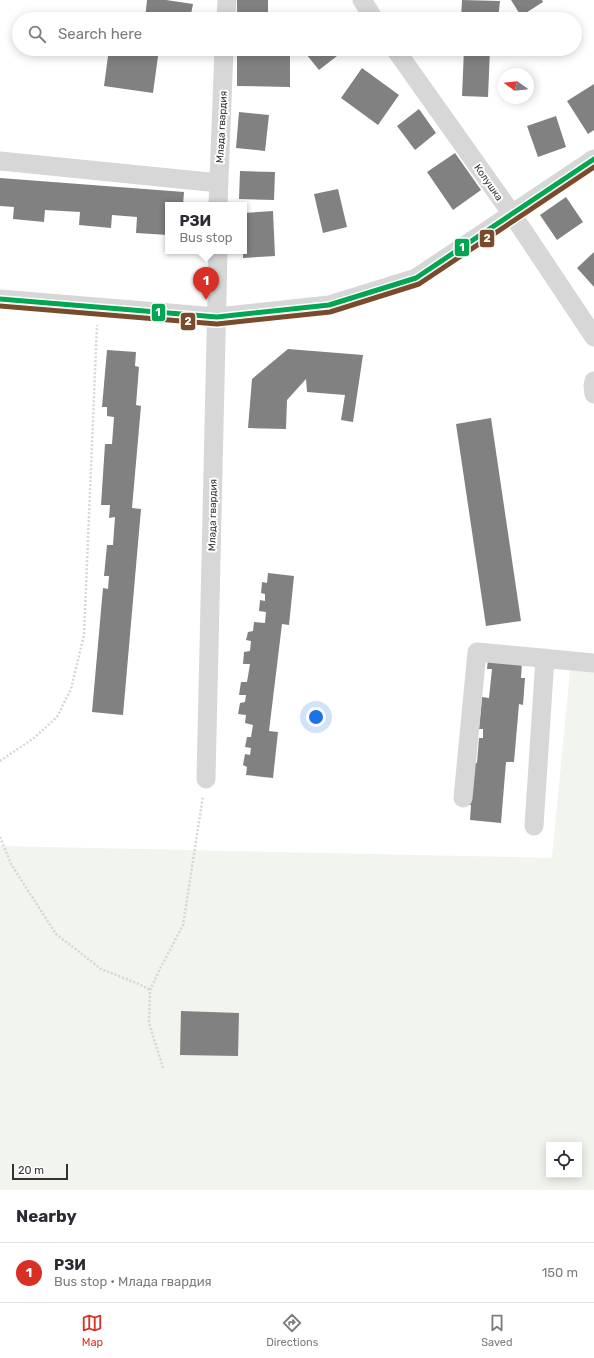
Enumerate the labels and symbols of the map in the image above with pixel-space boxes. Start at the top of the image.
north arrow [498,68,534,104]
street label: Млада гвардия [214,91,230,163]
street label: Колушка [471,162,505,203]
line badge: 2 [479,229,495,248]
text: 2 [483,232,491,245]
line badge: 1 [454,238,470,257]
text: 1 [459,241,465,254]
pin: 1 [193,267,219,300]
line badge: 1 [151,303,166,322]
text: 1 [155,306,161,319]
line badge: 2 [180,312,196,331]
text: 2 [184,315,192,328]
street label: Млада гвардия [206,479,220,551]
your location [306,707,326,727]
scale bar [12,1162,68,1181]

